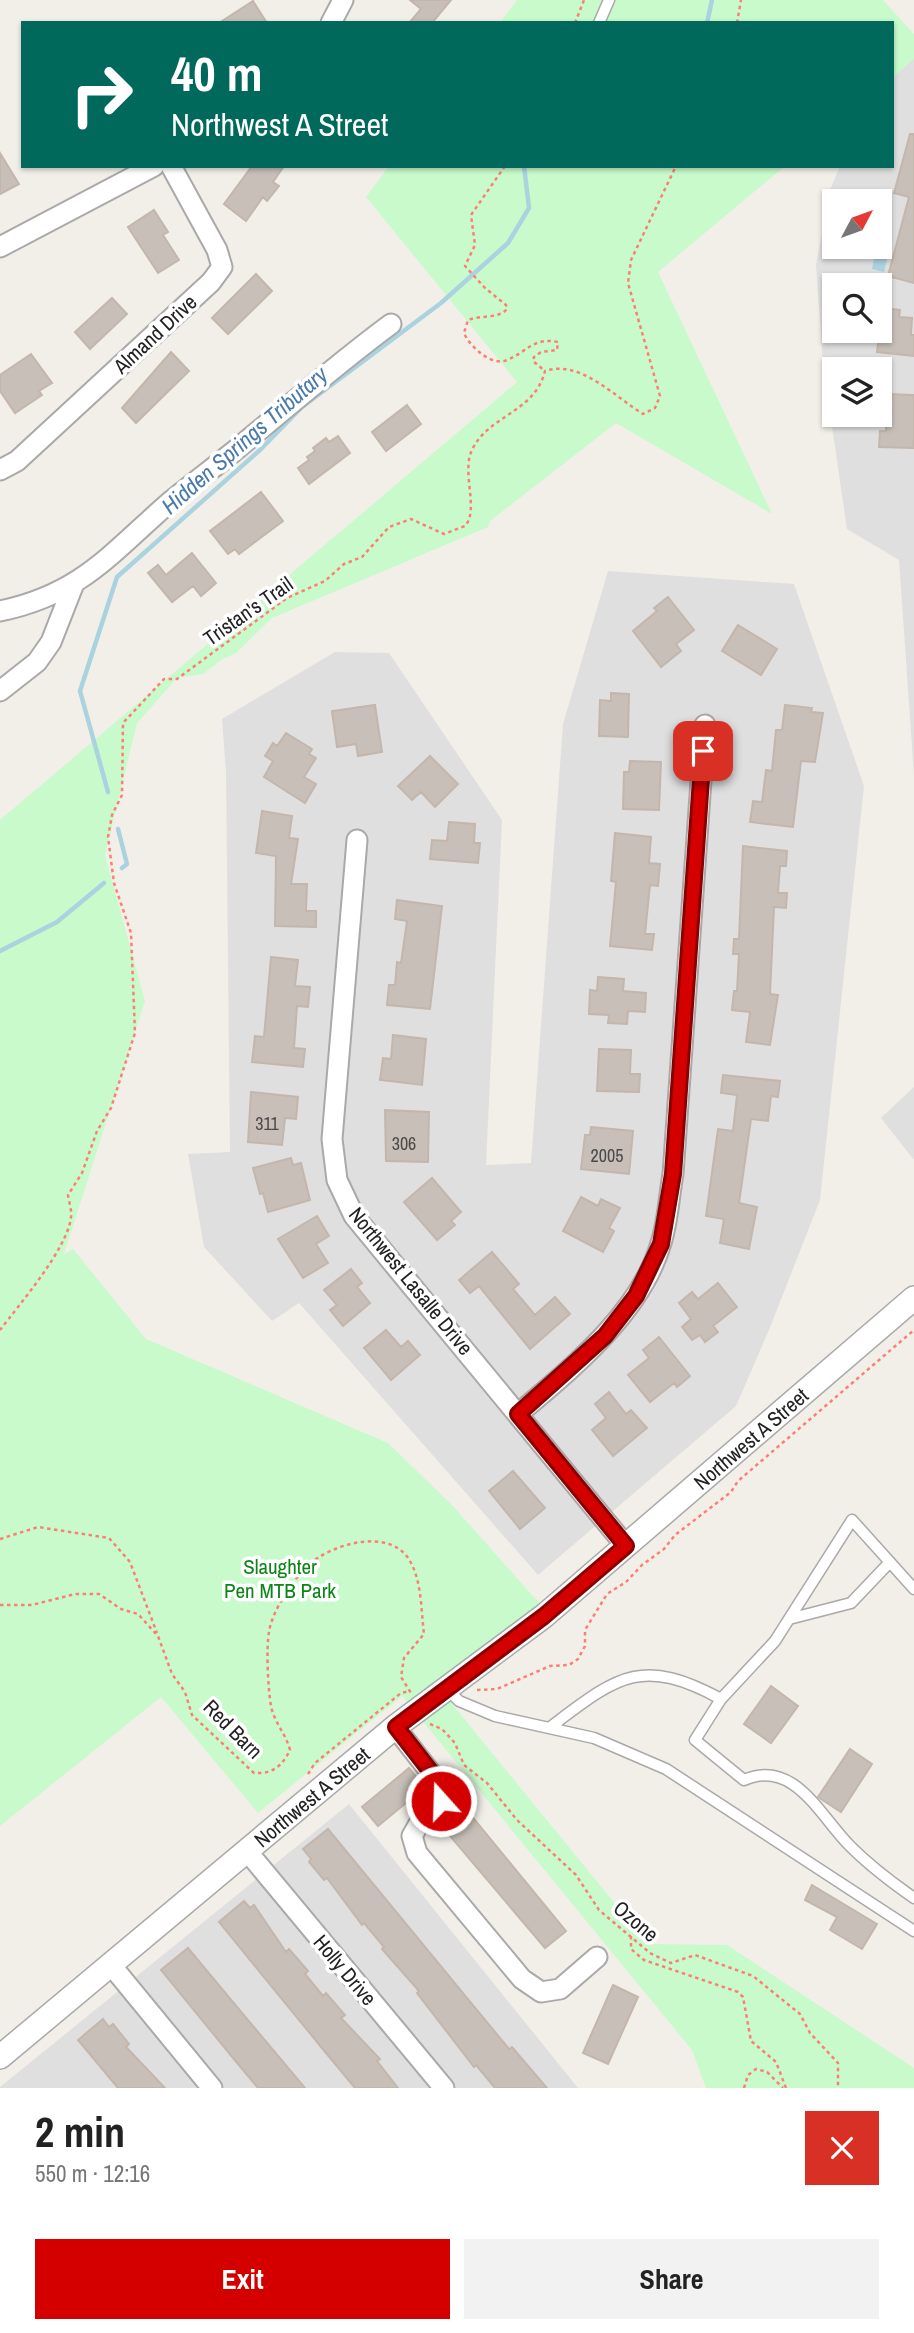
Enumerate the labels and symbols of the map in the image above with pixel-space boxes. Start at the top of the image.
north arrow [822,189,892,259]
street label: Almand Drive [106,288,203,381]
water label: Hidden Springs Tributary [154,358,335,521]
street label: Tristan's Trail [197,570,299,652]
pin [673,721,733,781]
house number: 311 [255,1111,280,1136]
house number: 306 [392,1131,416,1156]
house number: 2005 [591,1143,623,1168]
street label: Northwest Lasalle Drive [342,1201,480,1361]
street label: Northwest A Street [687,1381,814,1496]
park label: Slaughter Pen MTB Park [224,1552,336,1605]
street label: Red Barn [197,1693,269,1765]
street label: Northwest A Street [248,1740,376,1854]
position arrow [404,1764,478,1838]
street label: Ozone [607,1894,665,1948]
street label: Holly Drive [307,1928,383,2012]

